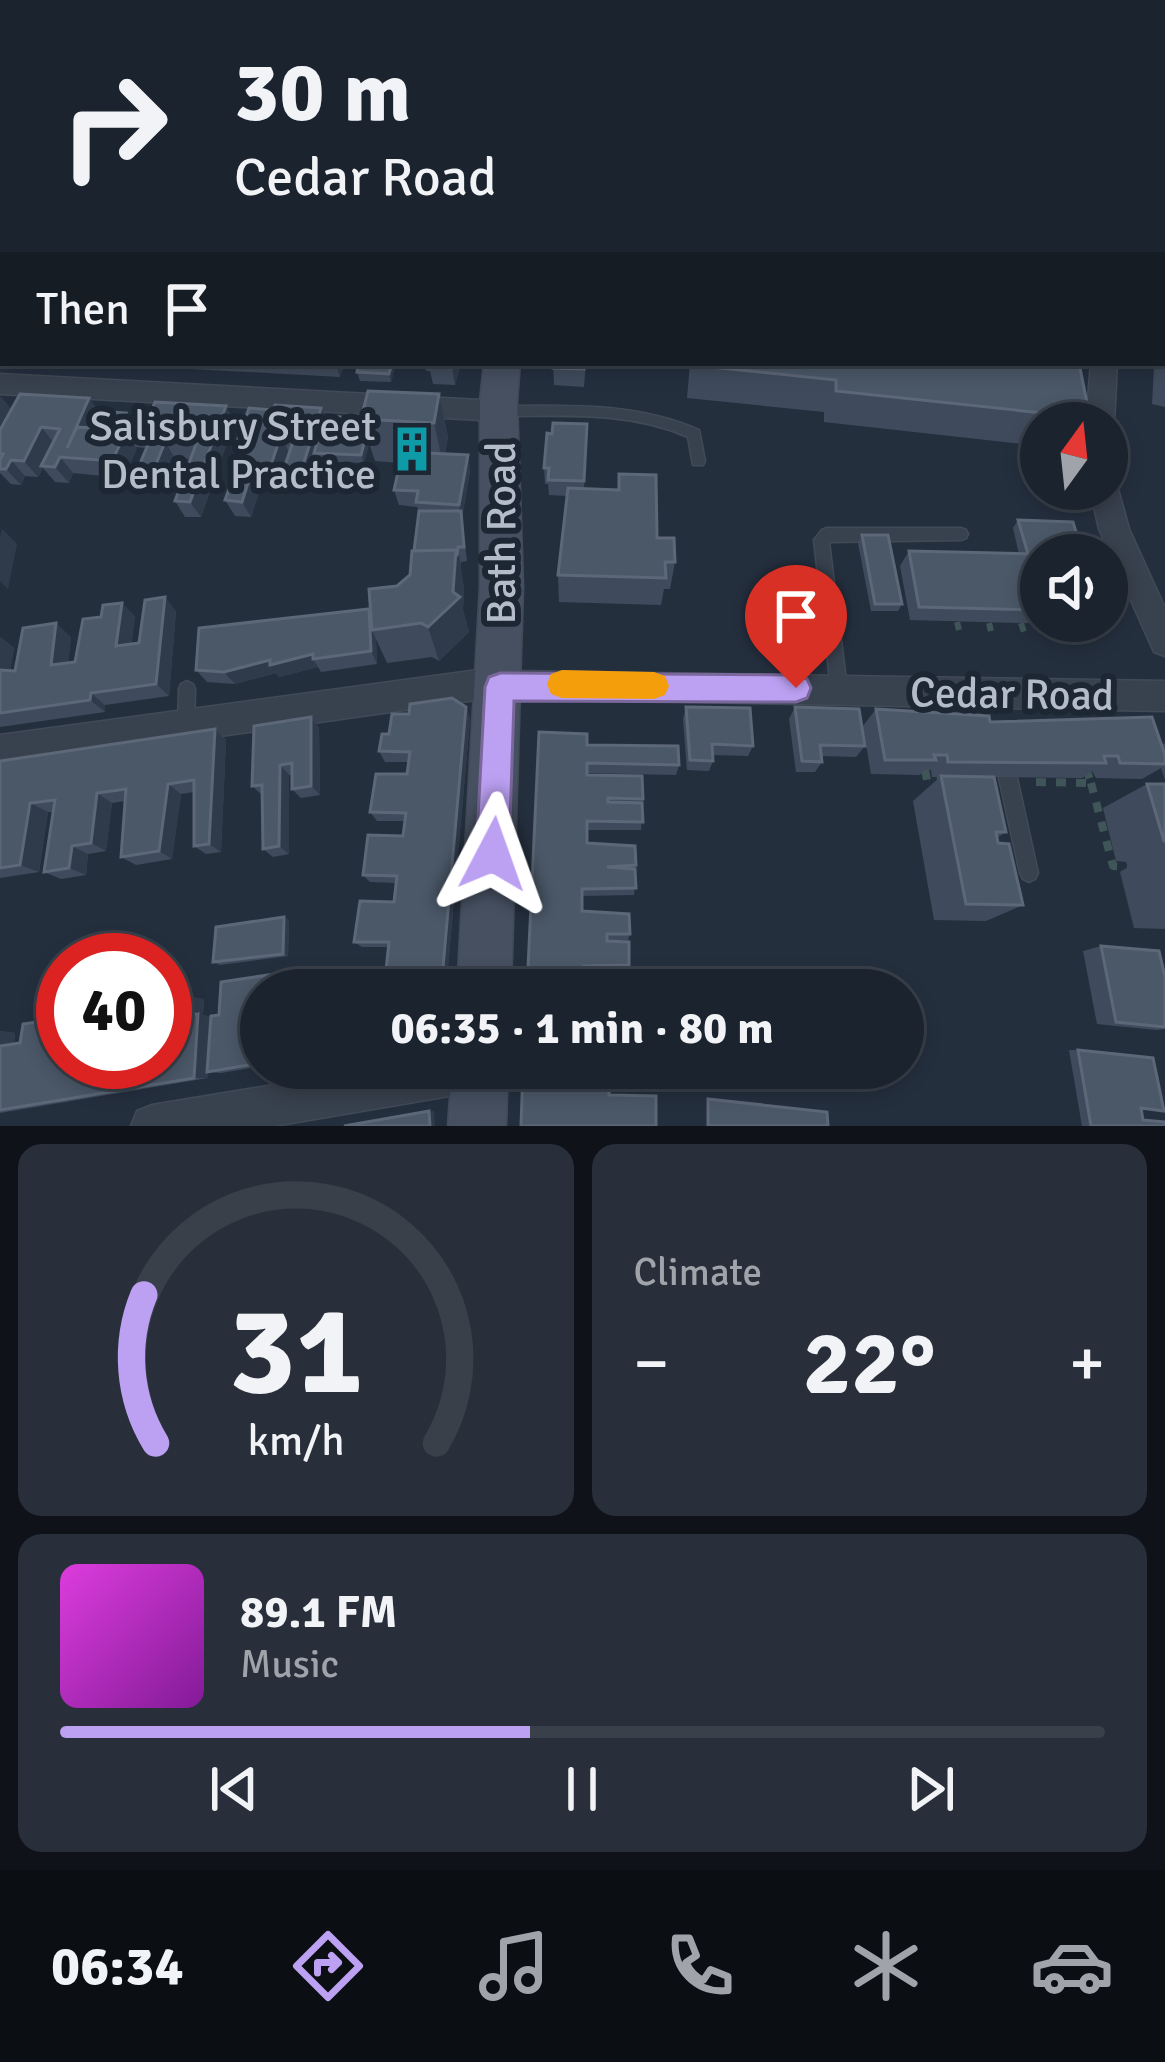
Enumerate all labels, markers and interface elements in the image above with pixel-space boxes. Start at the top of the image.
text: 30 m [234,41,411,145]
icon: right [36,48,192,204]
text: Cedar Road [234,144,497,211]
icon: arrive [154,276,220,342]
text: Then [36,282,130,337]
place label: Salisbury Street Dental Practice [90,401,376,500]
north arrow [1020,402,1128,510]
map controls [1020,402,1128,642]
building icon: Salisbury Street Dental Practice [387,424,437,474]
street label: Bath Road [476,442,527,624]
button: sound [1020,534,1128,642]
pin [745,565,847,688]
icon: arrive [763,583,829,649]
street label: Cedar Road [909,667,1115,722]
position arrow [430,791,556,917]
speed limit sign: 40 [36,933,192,1089]
text: 06:35 · 1 min · 80 m [390,1001,774,1056]
text: Climate [634,1248,762,1296]
text: 31 [228,1275,363,1428]
text: 22° [803,1308,936,1419]
text: − [634,1323,669,1404]
text: + [1069,1323,1105,1404]
text: km/h [247,1415,344,1468]
text: 89.1 FM [240,1585,397,1640]
text: Music [240,1640,339,1688]
icon: previous [201,1756,267,1822]
icon: pause [549,1756,615,1822]
icon: next [898,1756,964,1822]
icon: directions [286,1924,370,2008]
icon: music [472,1924,556,2008]
icon: phone [658,1924,742,2008]
icon: climate [844,1924,928,2008]
icon: car [1030,1924,1114,2008]
text: 06:34 [51,1933,184,2000]

